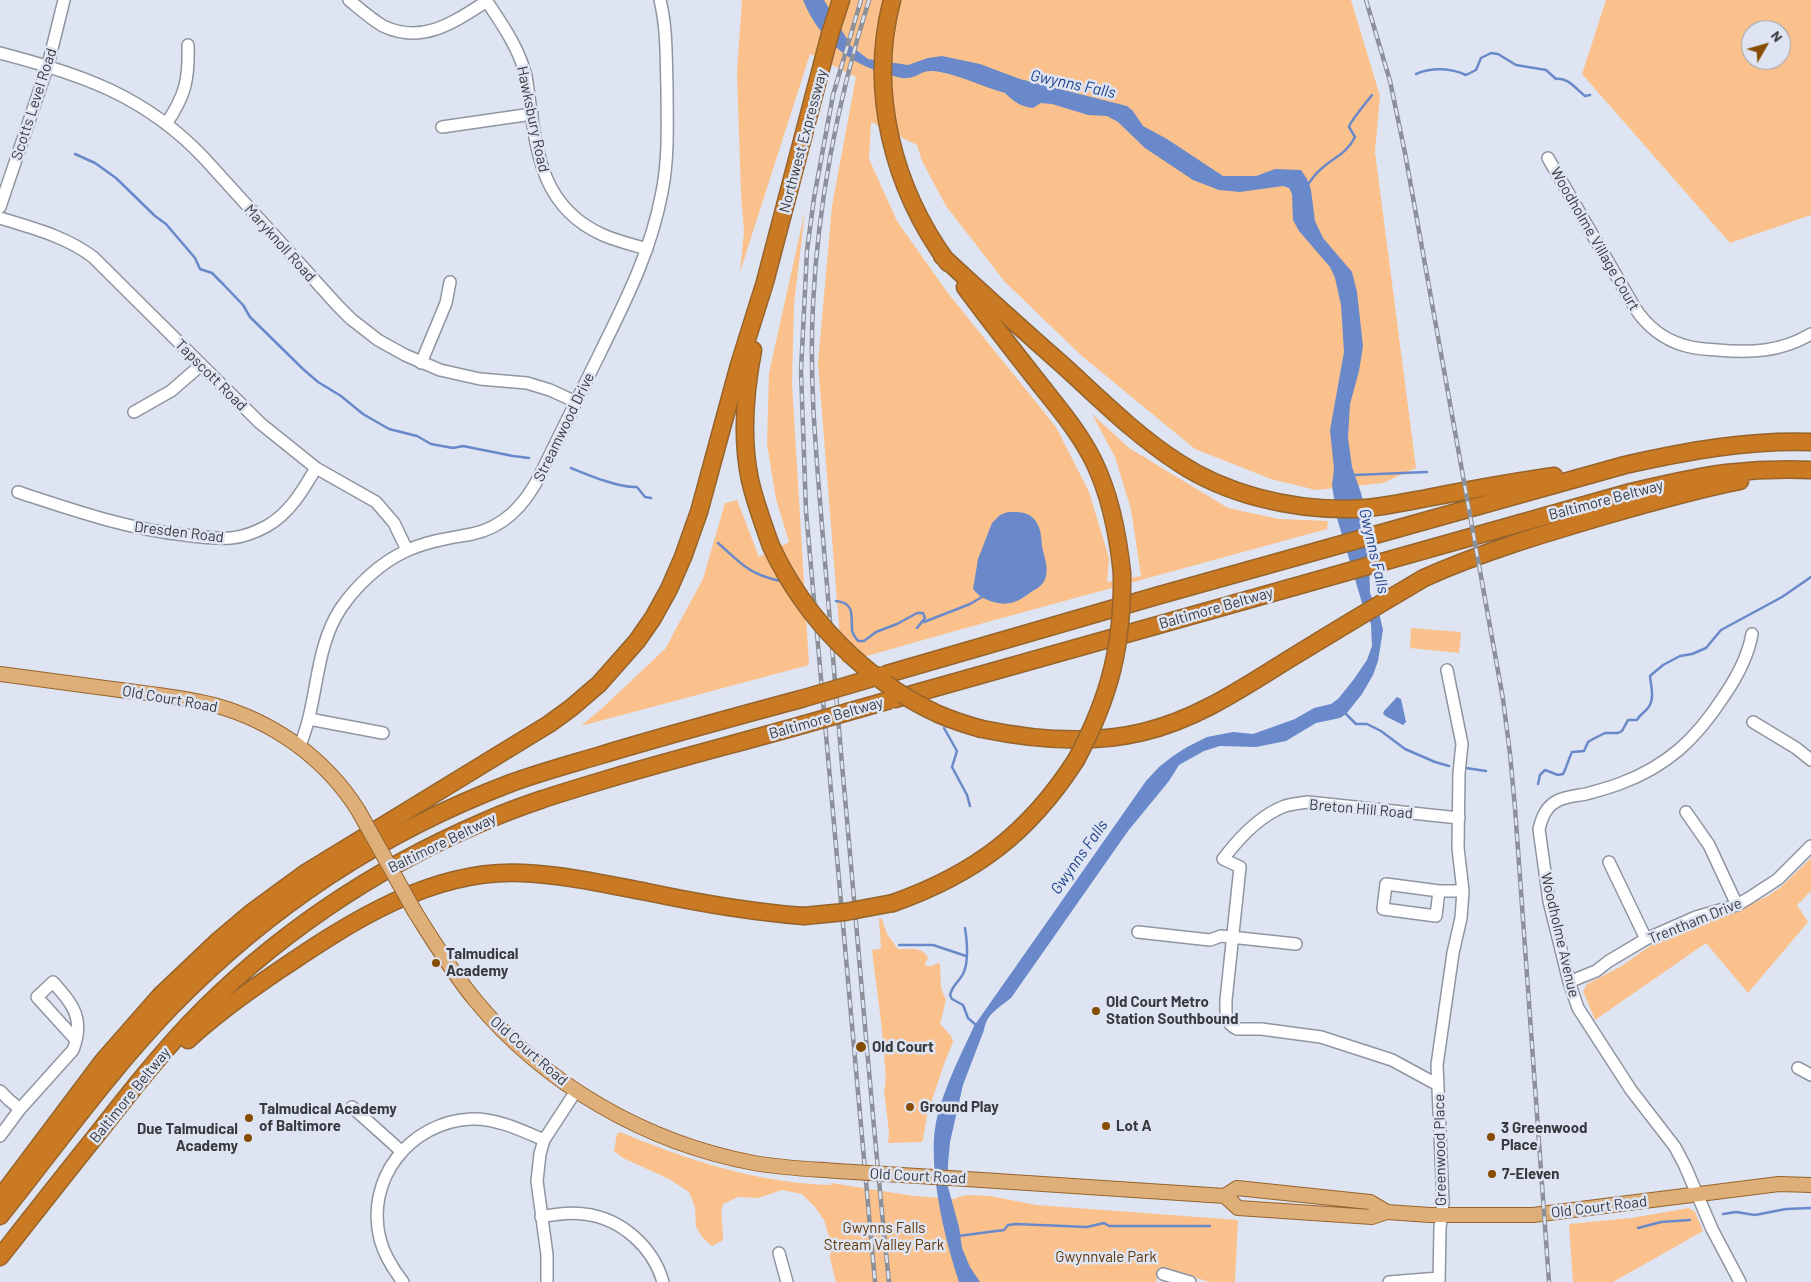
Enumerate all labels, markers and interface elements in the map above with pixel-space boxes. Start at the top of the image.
north arrow [1741,20,1791,70]
text: N [1768,27,1787,45]
street label: Scotts Level Road [7,46,61,162]
street label: Hawksbury Road [513,64,553,174]
water label: Gwynns Falls [1029,66,1117,102]
street label: Northwest Expressway [775,67,831,215]
street label: Woodholme Village Court [1547,164,1643,314]
street label: Maryknoll Road [241,201,319,285]
street label: Tapscott Road [171,335,251,415]
street label: Streamwood Drive [530,370,598,484]
street label: Baltimore Beltway [1547,476,1665,524]
water label: Gwynns Falls [1355,507,1393,595]
street label: Dresden Road [133,518,225,546]
street label: Baltimore Beltway [1157,583,1275,633]
street label: Old Court Road [121,682,219,716]
street label: Baltimore Beltway [767,693,885,743]
street label: Breton Hill Road [1308,796,1414,822]
street label: Baltimore Beltway [385,809,499,877]
water label: Gwynns Falls [1046,816,1112,898]
street label: Woodholme Avenue [1537,871,1583,999]
street label: Trentham Drive [1646,894,1744,948]
place label: Talmudical Academy [446,945,518,980]
marker: Talmudical Academy [430,957,442,969]
place label: Old Court Metro Station Southbound [1106,993,1238,1028]
marker: Old Court Metro Station Southbound [1090,1005,1102,1017]
street label: Old Court Road [487,1013,571,1089]
place label: Old Court [872,1038,934,1056]
marker: Old Court [854,1040,868,1054]
street label: Baltimore Beltway [86,1043,174,1147]
street label: Greenwood Place [1430,1094,1450,1206]
place label: Ground Play [920,1098,999,1116]
place label: Talmudical Academy of Baltimore [259,1100,397,1135]
marker: Ground Play [904,1101,916,1113]
marker: Talmudical Academy of Baltimore [243,1112,255,1124]
place label: Lot A [1116,1117,1151,1135]
place label: 3 Greenwood Place [1501,1119,1588,1154]
place label: Due Talmudical Academy [137,1120,238,1155]
marker: Lot A [1100,1120,1112,1132]
marker: 3 Greenwood Place [1485,1131,1497,1143]
marker: Due Talmudical Academy [242,1132,254,1144]
street label: Old Court Road [869,1164,967,1188]
place label: 7-Eleven [1502,1165,1559,1183]
marker: 7-Eleven [1486,1168,1498,1180]
street label: Old Court Road [1550,1192,1648,1222]
park label: Gwynns Falls Stream Valley Park [824,1219,944,1254]
park label: Gwynnvale Park [1055,1248,1157,1266]

